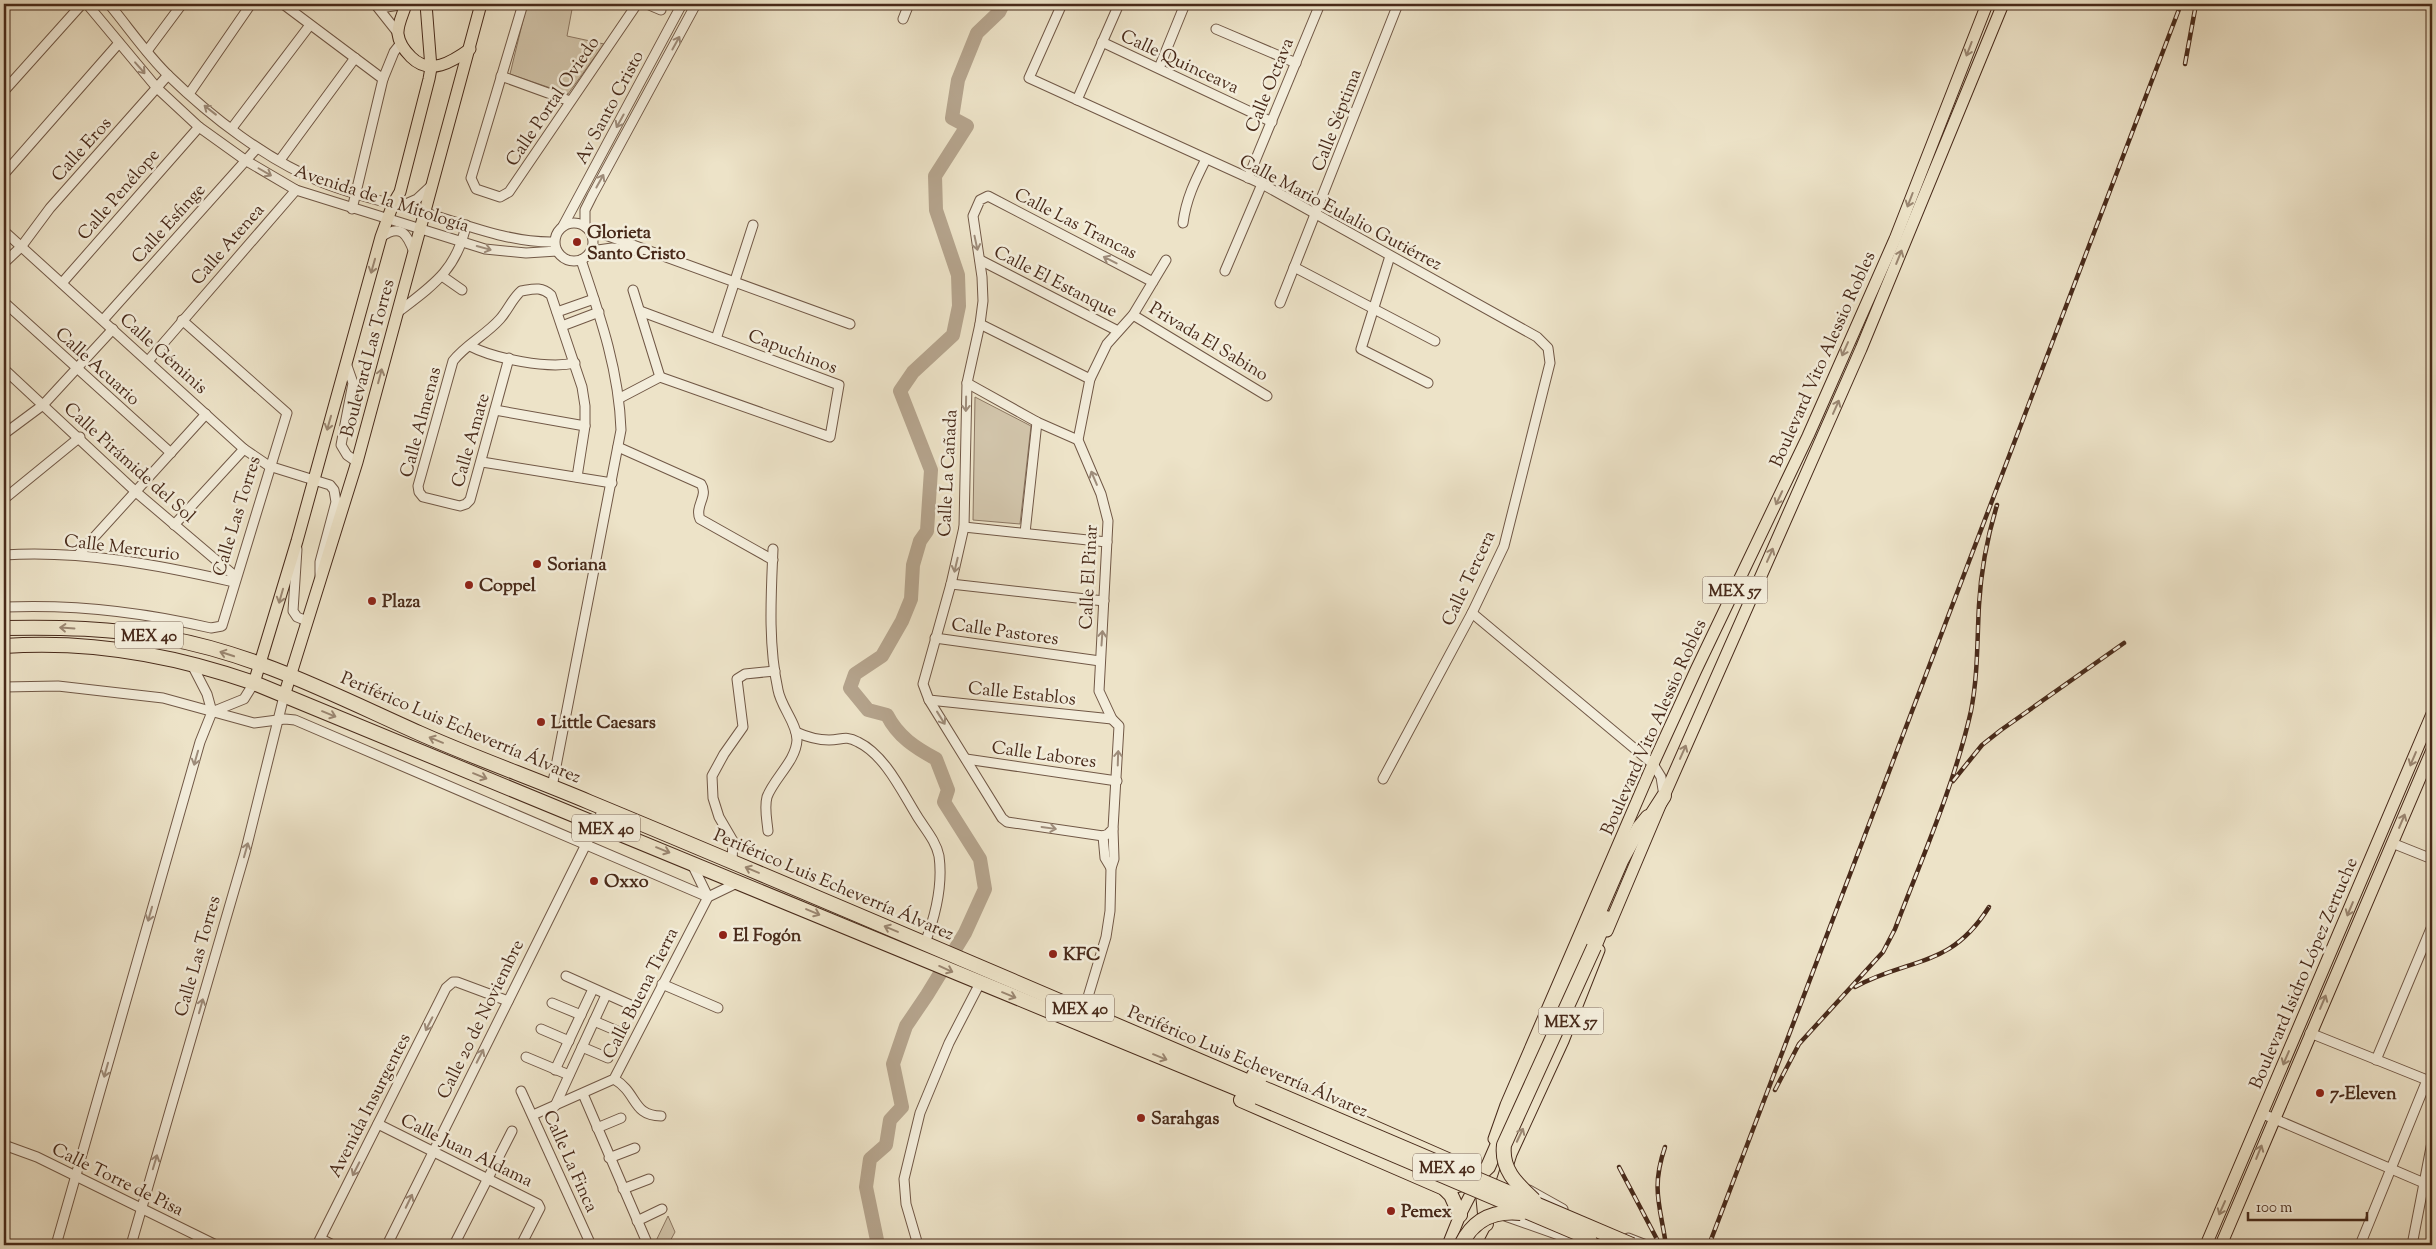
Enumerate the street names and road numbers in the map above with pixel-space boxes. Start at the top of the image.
street label: Calle Quinceava [1116,24,1243,102]
street label: Calle Portal Oviedo [500,32,607,172]
street label: Calle Octava [1240,35,1302,137]
street label: Av Santo Cristo [570,46,652,169]
street label: Calle Séptima [1306,66,1369,176]
street label: Calle Eros [46,112,119,188]
street label: Calle Penélope [72,144,167,247]
street label: Calle Mario Eulalio Gutiérrez [1234,149,1446,278]
street label: Avenida de la Mitología [291,159,472,240]
street label: Calle Esfinge [126,179,213,270]
street label: Calle Las Trancas [1009,183,1141,267]
street label: Calle Atenea [186,199,271,292]
street label: Calle El Estanque [989,240,1122,325]
street label: Boulevard Vito Alessio Robles [1764,248,1883,472]
street label: Boulevard Las Torres [335,277,403,440]
street label: Privada El Sabino [1143,297,1273,389]
street label: Calle Géminis [113,308,212,401]
street label: Calle Acuario [48,322,145,413]
street label: Capuchinos [744,324,841,382]
street label: Calle Almenas [395,364,449,481]
street label: Calle Amate [446,390,498,491]
street label: Calle Pirámide del Sol [57,397,200,530]
street label: Calle La Cañada [933,409,965,537]
street label: Calle Las Torres [207,453,269,580]
street label: Calle El Pinar [1074,524,1106,630]
street label: Calle Tercera [1436,527,1503,631]
street label: Calle Mercurio [63,529,181,569]
road number: MEX 57 [1702,576,1768,604]
street label: Calle Pastores [949,613,1060,653]
street label: Boulevard Vito Alessio Robles [1595,616,1714,840]
road number: MEX 40 [115,622,183,648]
street label: Periférico Luis Echeverría Álvarez [336,666,585,791]
street label: Calle Establos [967,676,1077,714]
street label: Calle Labores [990,736,1098,776]
road number: MEX 40 [572,814,640,841]
street label: Periférico Luis Echeverría Álvarez [709,823,958,948]
street label: Boulevard Isidro López Zertuche [2244,854,2366,1094]
street label: Calle Las Torres [169,893,229,1020]
street label: Calle Buena Tierra [597,924,686,1064]
street label: Calle 20 de Noviembre [432,936,532,1104]
road number: MEX 40 [1046,994,1114,1021]
street label: Periférico Luis Echeverría Álvarez [1123,1000,1372,1125]
road number: MEX 57 [1538,1008,1604,1034]
street label: Avenida Insurgentes [323,1029,418,1183]
street label: Calle La Finca [535,1107,603,1217]
street label: Calle Juan Aldama [396,1109,537,1195]
street label: Calle Torre de Pisa [47,1138,187,1224]
road number: MEX 40 [1413,1154,1481,1180]

